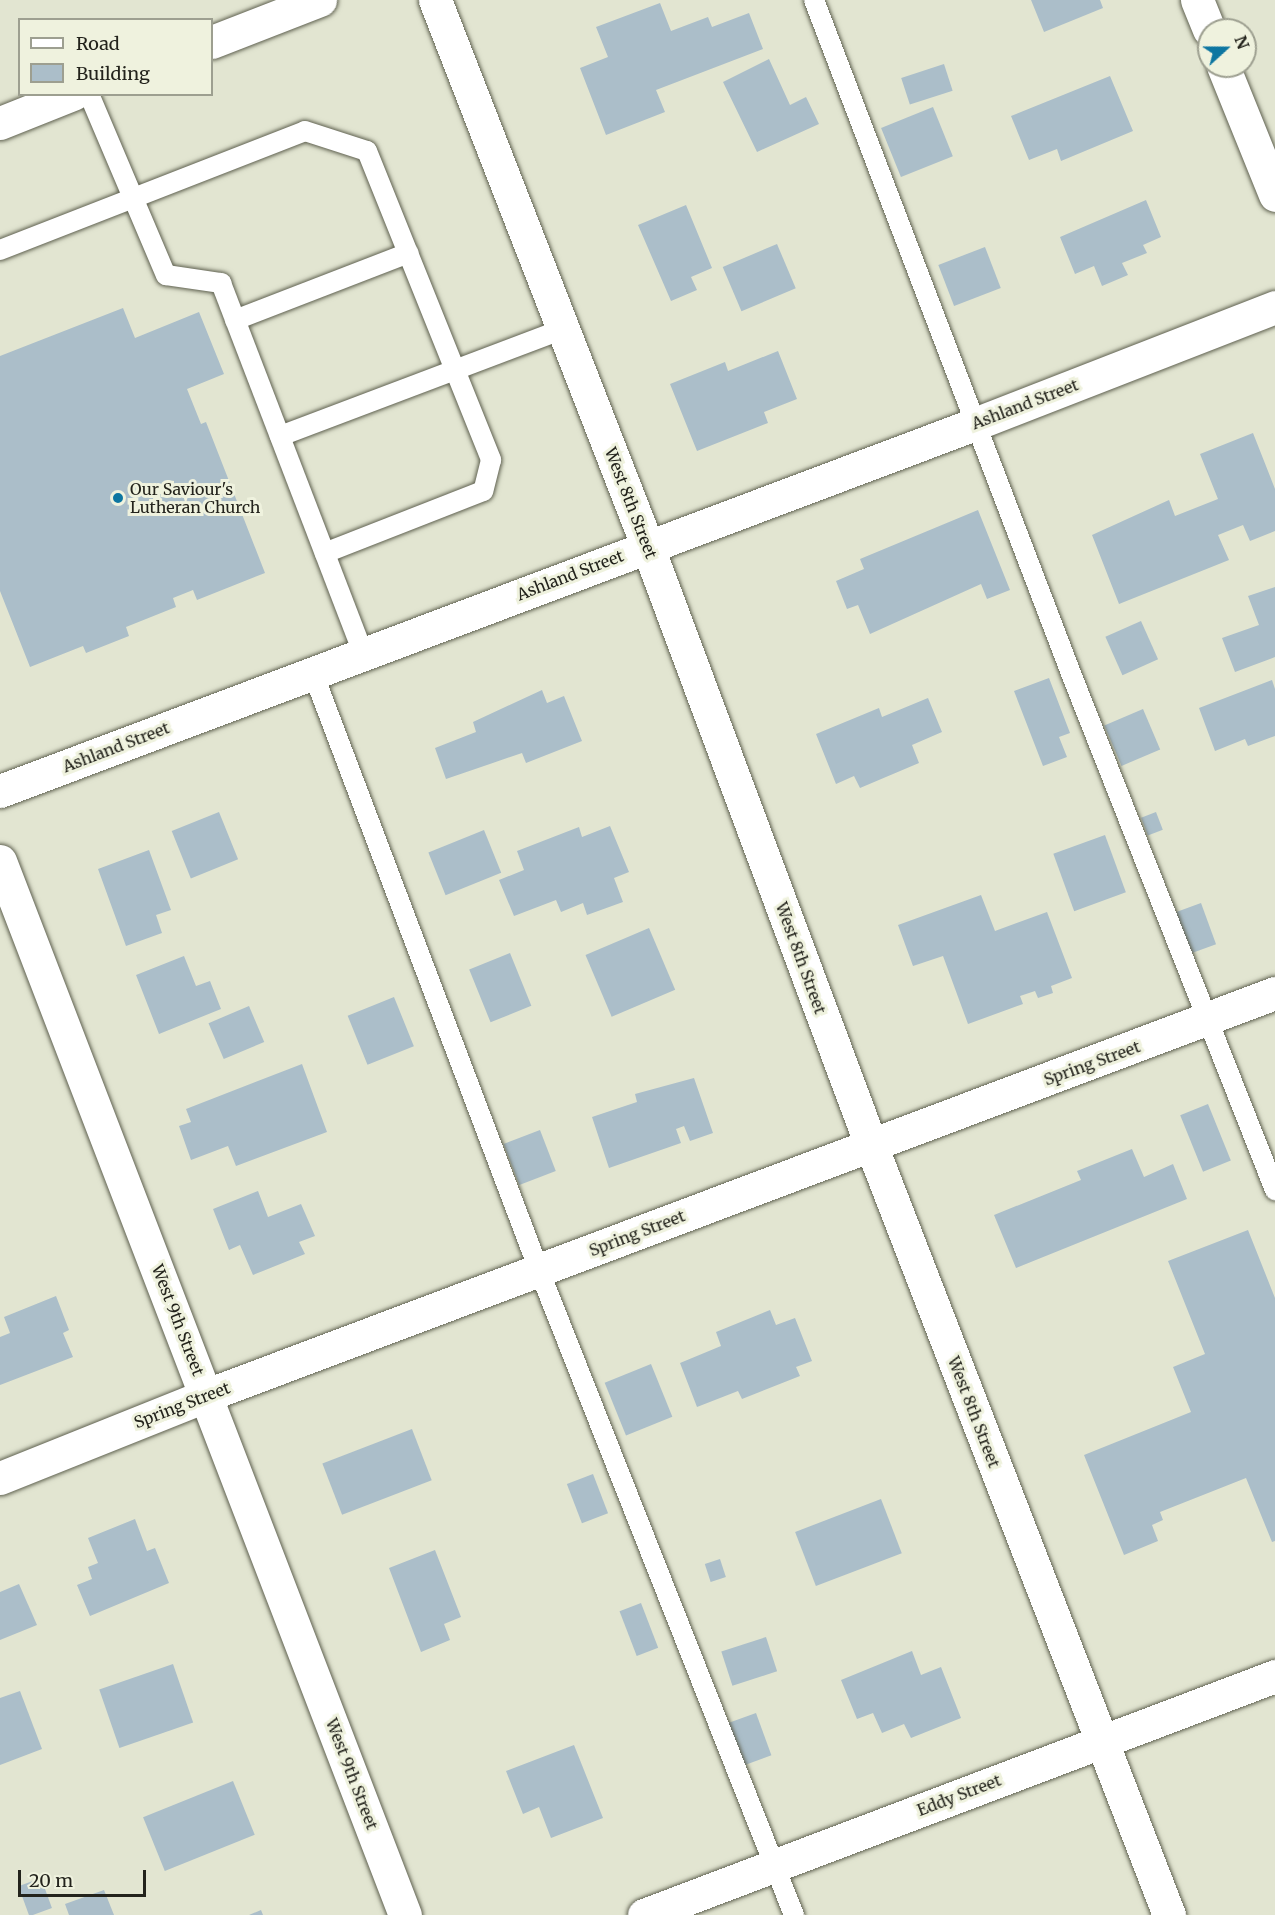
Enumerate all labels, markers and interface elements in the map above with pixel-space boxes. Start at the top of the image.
legend [18,18,213,96]
north arrow [1197,18,1257,78]
text: Road [76,32,120,55]
text: N [1230,33,1254,52]
text: Building [76,62,150,85]
street label: Ashland Street [969,375,1081,433]
street label: West 8th Street [601,445,661,561]
place label: Our Saviour's Lutheran Church [130,479,260,517]
marker: Our Saviour's Lutheran Church [111,491,125,505]
street label: Ashland Street [514,546,626,604]
street label: Ashland Street [60,718,172,776]
street label: West 8th Street [772,900,830,1016]
street label: Spring Street [1041,1037,1143,1089]
street label: Spring Street [586,1206,688,1260]
street label: West 9th Street [148,1262,208,1378]
street label: West 8th Street [944,1354,1004,1470]
street label: Spring Street [131,1378,233,1432]
street label: West 9th Street [322,1716,382,1832]
street label: Eddy Street [914,1770,1004,1820]
scale bar [21,1858,148,1896]
text: 20 m [29,1869,73,1892]

